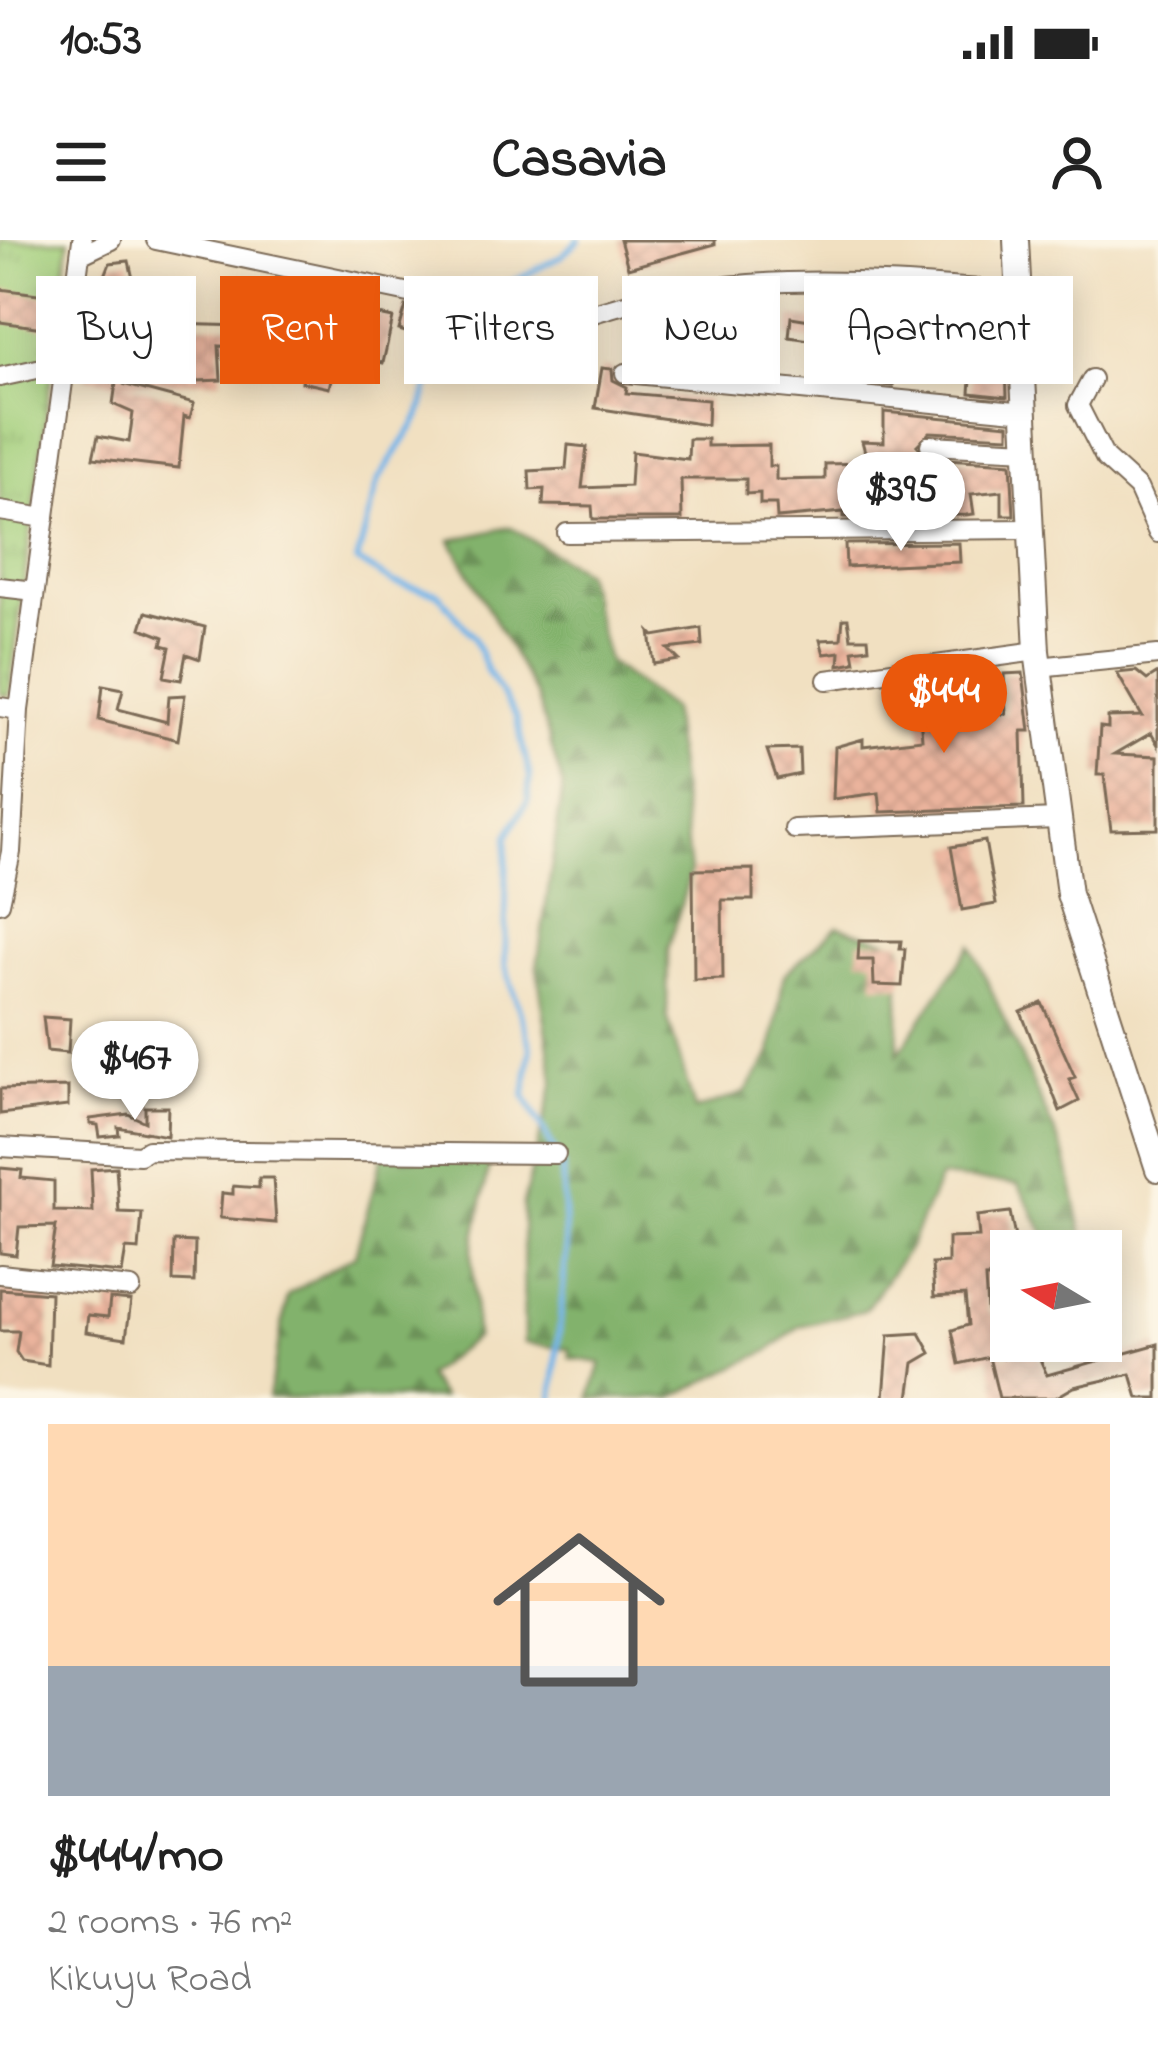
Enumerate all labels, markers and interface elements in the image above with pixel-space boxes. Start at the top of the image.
text: 10:53 [60,9,142,75]
text: Casavia [491,123,667,201]
icon: menu [48,129,114,195]
icon: person [1044,129,1110,195]
chip: Buy [36,276,196,384]
chip: Rent [220,276,380,384]
chip: Filters [404,276,598,384]
chip: New [622,276,780,384]
chip: Apartment [804,276,1073,384]
pin: $395 [830,452,972,554]
text: $395 [864,462,938,519]
pin: $444 [873,654,1015,756]
text: $444 [908,664,980,721]
pin: $467 [64,1021,206,1123]
text: $467 [99,1031,171,1088]
north arrow [990,1230,1122,1362]
map controls [990,1230,1122,1362]
icon: home [471,1502,687,1718]
text: $444/mo [48,1820,224,1895]
text: 2 rooms · 76 m² [48,1895,293,1952]
text: Kikuyu Road [48,1952,252,2009]

